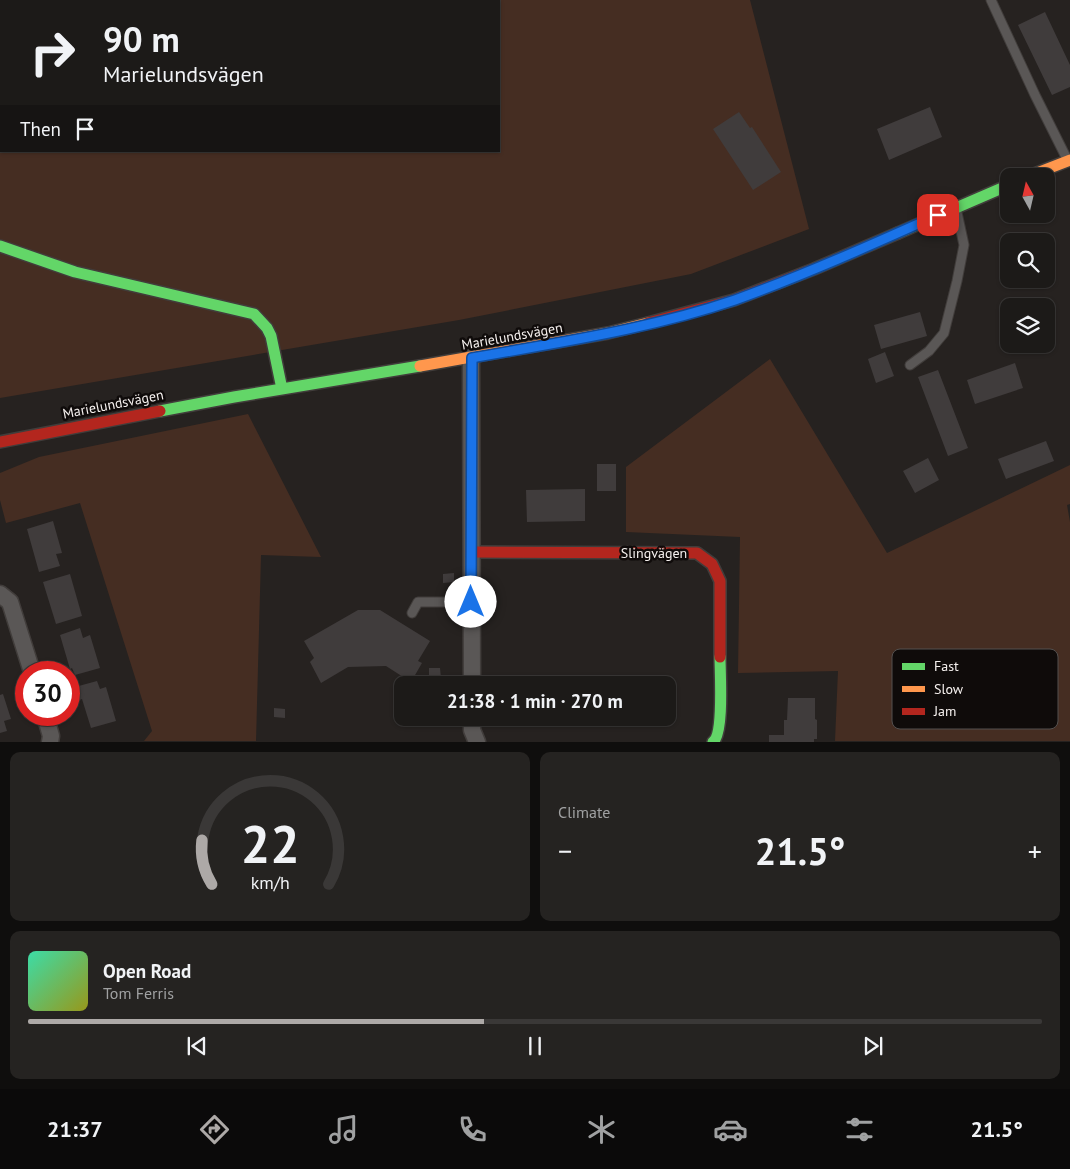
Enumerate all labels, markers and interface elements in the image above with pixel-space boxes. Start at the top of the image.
text: 90 m [103,16,180,62]
icon: right [20,20,85,85]
text: Marielundsvägen [103,60,264,88]
icon: arrive [71,115,99,143]
text: Then [20,117,61,141]
north arrow [1000,168,1055,222]
map controls [1000,168,1055,353]
pin [917,194,959,236]
icon: arrive [924,201,952,229]
button: search [1000,233,1055,288]
button: layers [1000,298,1055,353]
street label: Marielundsvägen [460,318,564,354]
street label: Marielundsvägen [61,385,165,423]
street label: Slingvägen [621,544,687,562]
position arrow [444,575,496,627]
legend [892,649,1058,729]
text: Fast [934,657,959,675]
speed limit sign: 30 [15,661,80,726]
text: Slow [934,680,964,698]
text: 21:38 · 1 min · 270 m [447,689,623,713]
text: Jam [933,702,956,720]
text: Climate [558,802,610,822]
text: 22 [241,810,299,877]
text: 21.5° [755,826,845,875]
text: − [558,832,572,869]
text: + [1028,832,1042,869]
text: km/h [250,871,290,894]
text: Open Road [103,959,191,983]
text: Tom Ferris [103,983,174,1003]
icon: previous [183,1032,211,1060]
icon: pause [521,1032,549,1060]
icon: next [859,1032,887,1060]
icon: directions [197,1112,232,1147]
icon: music [326,1112,361,1147]
icon: phone [455,1112,490,1147]
icon: climate [584,1112,619,1147]
icon: car [713,1112,748,1147]
icon: filters [842,1112,877,1147]
text: 21:37 [47,1115,103,1143]
text: 21.5° [970,1115,1023,1143]

